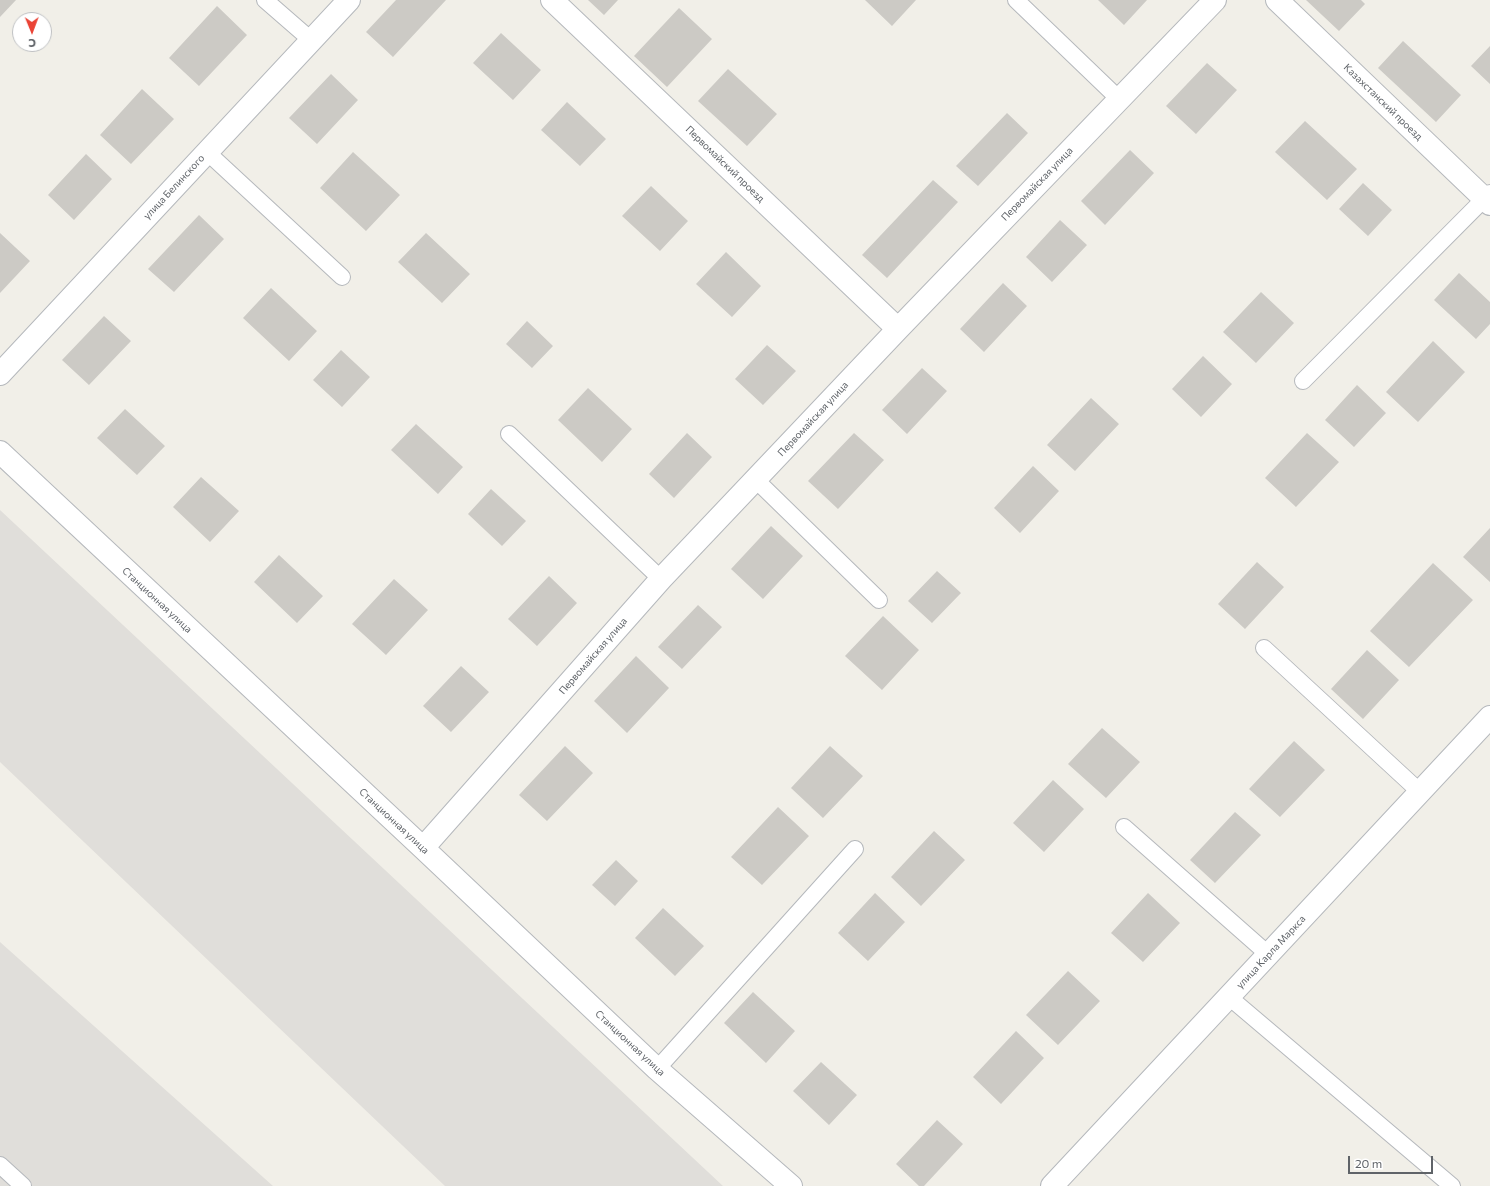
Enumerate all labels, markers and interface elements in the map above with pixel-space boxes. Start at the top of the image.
north arrow [12,12,52,52]
text: С [28,37,36,50]
street label: Казахстанский проезд [1341,61,1425,143]
street label: Первомайский проезд [683,123,767,205]
street label: Первомайская улица [999,145,1075,223]
street label: улица Белинского [141,152,207,222]
street label: Первомайская улица [775,379,851,459]
street label: Станционная улица [120,565,194,635]
street label: Первомайская улица [556,615,630,697]
street label: Станционная улица [357,786,431,856]
street label: улица Карла Маркса [1234,913,1308,991]
street label: Станционная улица [593,1008,667,1078]
scale bar [1350,1148,1435,1174]
text: 20 m [1355,1156,1382,1170]

